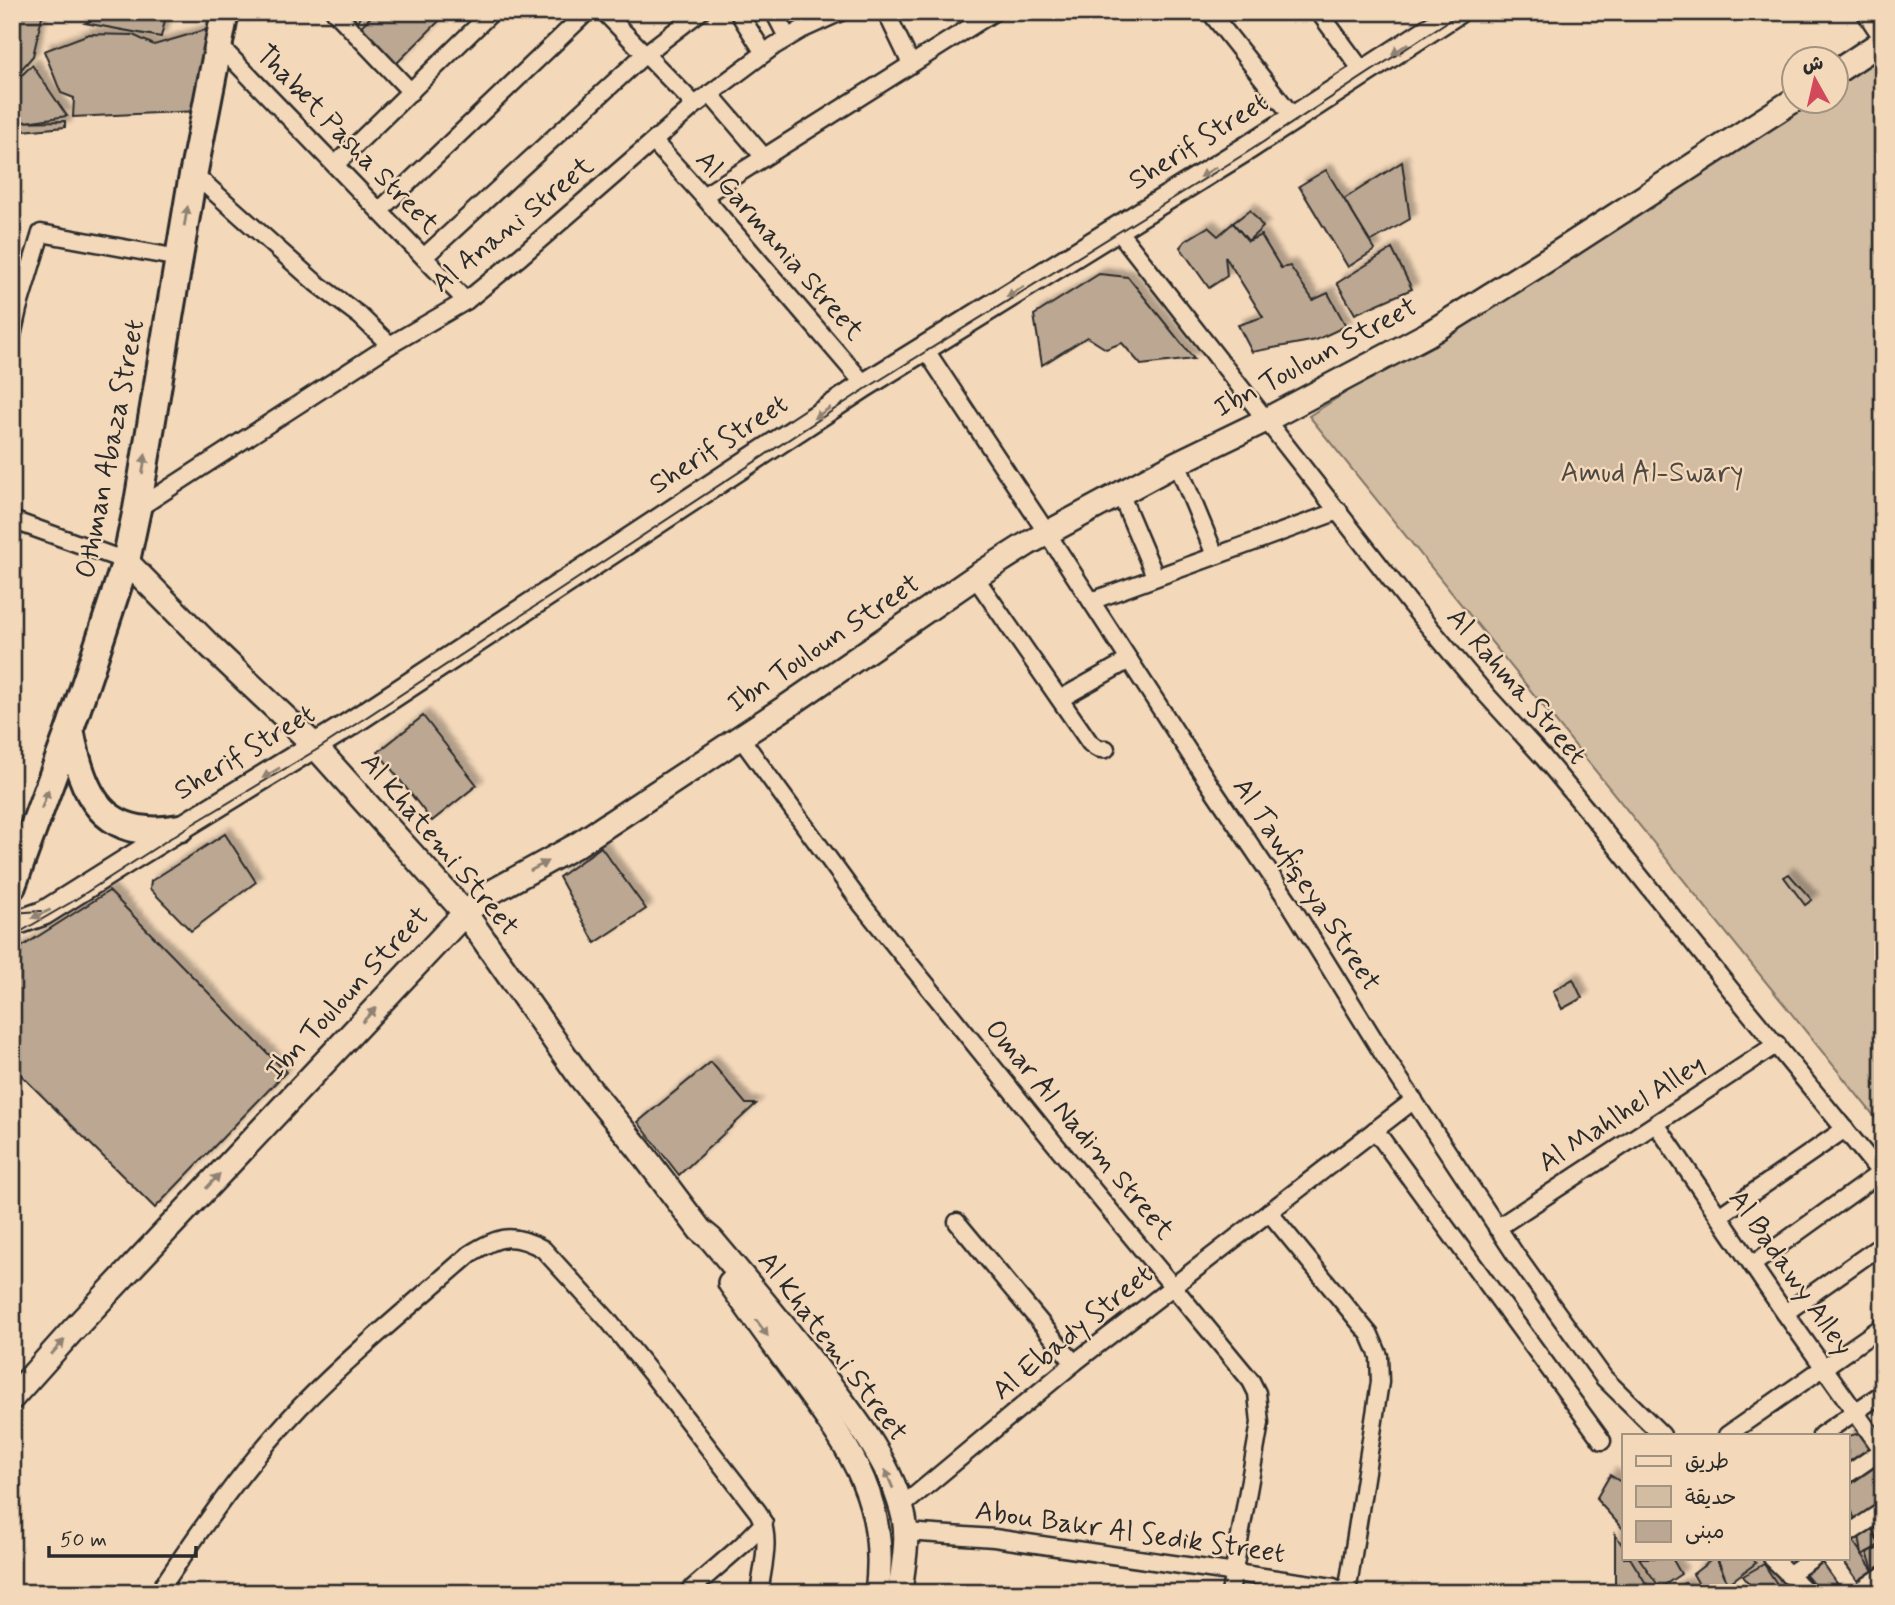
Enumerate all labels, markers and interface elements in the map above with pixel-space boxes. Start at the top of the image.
street label: Thabet Pasha Street [247,37,448,243]
one-way arrow [1390,43,1410,56]
north arrow [1780,46,1850,116]
text: ش [1801,51,1825,78]
street label: Sherif Street [1122,84,1276,200]
street label: Al Garmania Street [686,143,872,349]
street label: Al Anani Street [424,148,602,302]
one-way arrow [1199,166,1218,178]
one-way arrow [181,205,192,227]
one-way arrow [1005,286,1025,299]
street label: Ibn Touloun Street [1208,289,1424,427]
street label: Othman Abaza Street [68,316,154,582]
street label: Sherif Street [642,386,796,504]
one-way arrow [813,407,832,420]
one-way arrow [139,453,150,475]
park label: Amud Al-Swary [1561,455,1743,492]
street label: Ibn Touloun Street [720,566,928,722]
street label: Al Rahma Street [1437,601,1595,773]
street label: Sherif Street [168,696,322,810]
street label: Al Khatemi Street [351,745,527,945]
one-way arrow [261,766,280,779]
street label: Al Tawfiqeya Street [1223,771,1389,999]
one-way arrow [40,789,51,810]
one-way arrow [529,860,548,872]
street label: Ibn Touloun Street [258,899,438,1089]
one-way arrow [30,908,51,919]
one-way arrow [361,1007,377,1024]
street label: Omar Al Nadim Street [976,1012,1183,1248]
street label: Al Mahlhel Alley [1532,1046,1712,1182]
one-way arrow [205,1173,221,1190]
street label: Al Badawy Alley [1719,1183,1861,1363]
street label: Al Khatemi Street [748,1244,916,1450]
street label: Al Ebady Street [985,1257,1161,1409]
one-way arrow [755,1318,769,1337]
one-way arrow [50,1338,66,1356]
legend [1622,1434,1850,1560]
text: طريق [1685,1448,1729,1476]
one-way arrow [884,1468,895,1489]
text: حديقة [1685,1484,1736,1512]
street label: Abou Bakr Al Sedik Street [973,1493,1287,1573]
scale bar [49,1514,196,1558]
text: مبنى [1685,1518,1724,1546]
text: 50 m [60,1526,107,1554]

